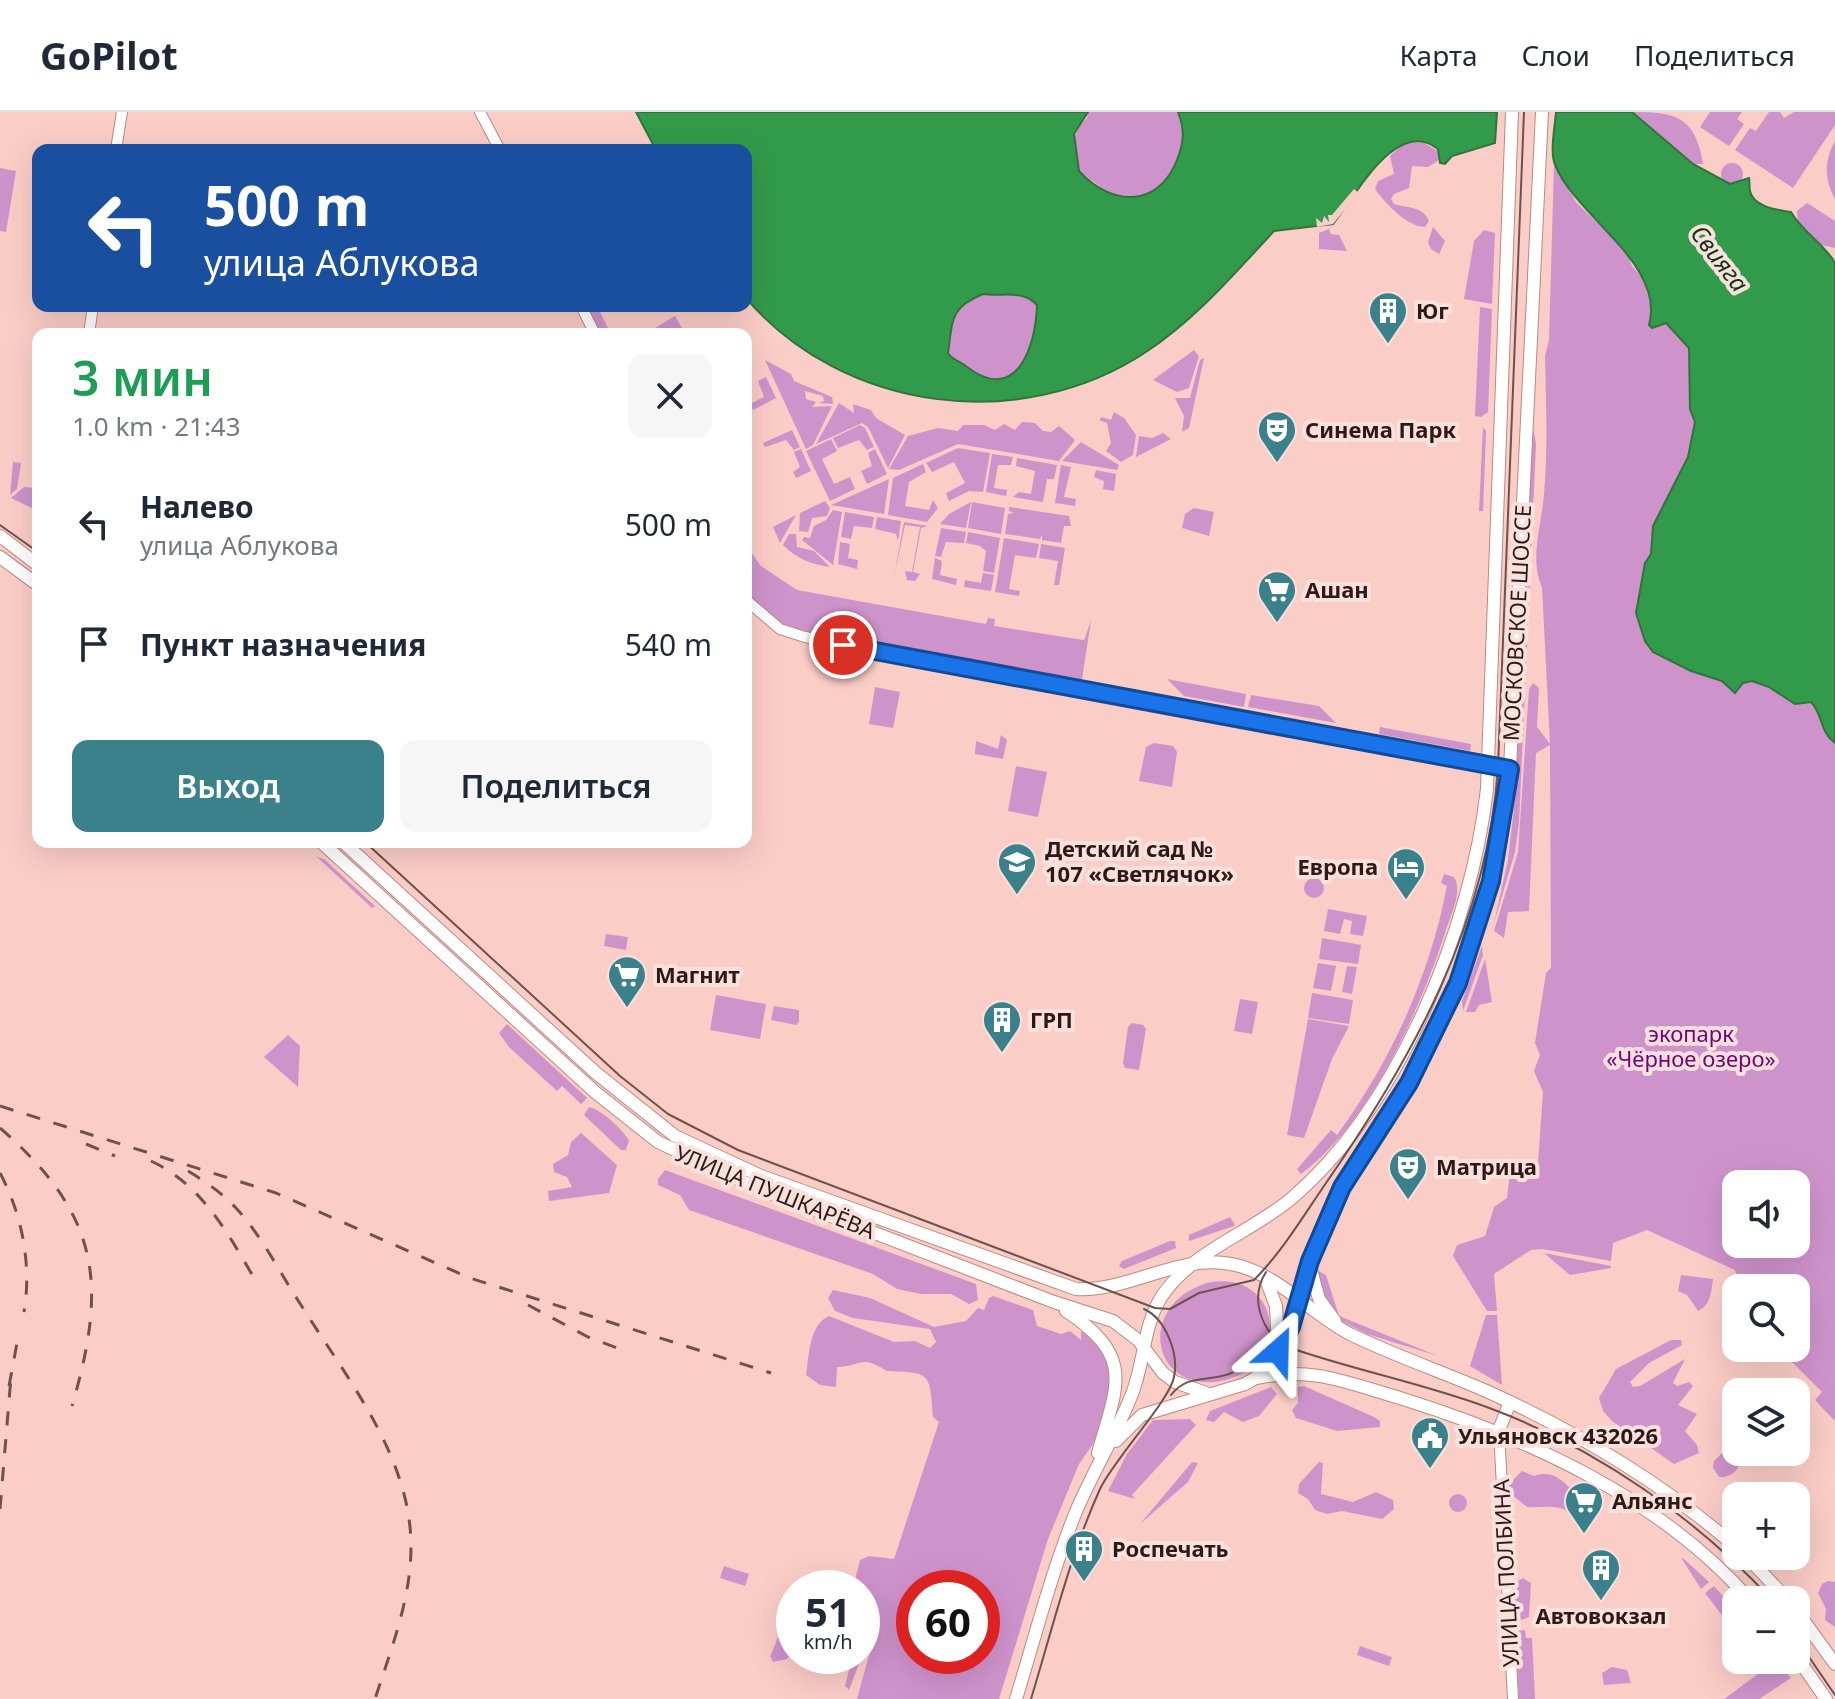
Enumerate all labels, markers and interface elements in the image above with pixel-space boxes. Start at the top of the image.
text: GoPilot [40,29,178,81]
text: Карта [1399,36,1478,74]
text: Слои [1522,36,1590,74]
text: Поделиться [1634,36,1795,74]
text: 500 m [204,166,369,242]
icon: left [72,176,176,280]
water label: Свияга [1684,218,1757,299]
text: улица Аблукова [204,238,479,287]
building icon: Юг [1367,290,1409,345]
place label: Юг [1416,295,1449,325]
text: 3 мин [72,345,213,410]
button: close [628,354,712,438]
text: 1.0 km · 21:43 [72,408,241,444]
theatre icon: Синема Парк [1256,409,1298,464]
place label: Синема Парк [1305,414,1456,444]
text: Налево [140,486,254,527]
icon: left [72,502,116,546]
text: 500 m [625,504,712,545]
street label: МОСКОВСКОЕ ШОССЕ [1495,504,1537,742]
text: улица Аблукова [140,527,339,563]
supermarket icon: Ашан [1256,569,1298,624]
place label: Ашан [1305,574,1369,604]
pin [809,611,877,679]
icon: arrive [72,622,116,666]
icon: arrive [821,623,865,667]
text: Пункт назначения [140,624,426,665]
text: 540 m [625,624,712,665]
button: Выход [72,740,384,832]
button: Поделиться [400,740,712,832]
place label: Детский сад № 107 «Светлячок» [1045,833,1234,888]
school or university icon: Детский сад № 107 «Светлячок» [996,841,1038,896]
hotel icon: Европа [1385,846,1427,901]
place label: Европа [1298,851,1378,881]
supermarket icon: Магнит [606,954,648,1009]
place label: Магнит [655,959,740,989]
building icon: ГРП [981,999,1023,1054]
place label: ГРП [1030,1004,1073,1034]
park label: экопарк «Чёрное озеро» [1606,1018,1776,1073]
street label: УЛИЦА ПУШКАРЁВА [671,1137,881,1245]
theatre icon: Матрица [1387,1146,1429,1201]
place label: Матрица [1436,1151,1537,1181]
map controls [1722,1170,1810,1674]
button: sound [1722,1170,1810,1258]
button: search [1722,1274,1810,1362]
position arrow [1236,1309,1320,1393]
button: layers [1722,1378,1810,1466]
public building icon: Ульяновск 432026 [1409,1415,1451,1470]
place label: Ульяновск 432026 [1458,1420,1658,1450]
street label: УЛИЦА ПОЛБИНА [1485,1477,1525,1668]
supermarket icon: Альянс [1563,1480,1605,1535]
button: + [1722,1482,1810,1570]
place label: Альянс [1612,1485,1693,1515]
building icon: Роспечать [1063,1528,1105,1583]
place label: Роспечать [1112,1533,1229,1563]
building icon: Автовокзал [1580,1547,1622,1602]
speed limit sign: 60 [896,1570,1000,1674]
text: 51 [805,1584,851,1639]
button: − [1722,1586,1810,1674]
place label: Автовокзал [1535,1600,1667,1630]
text: km/h [803,1628,853,1655]

